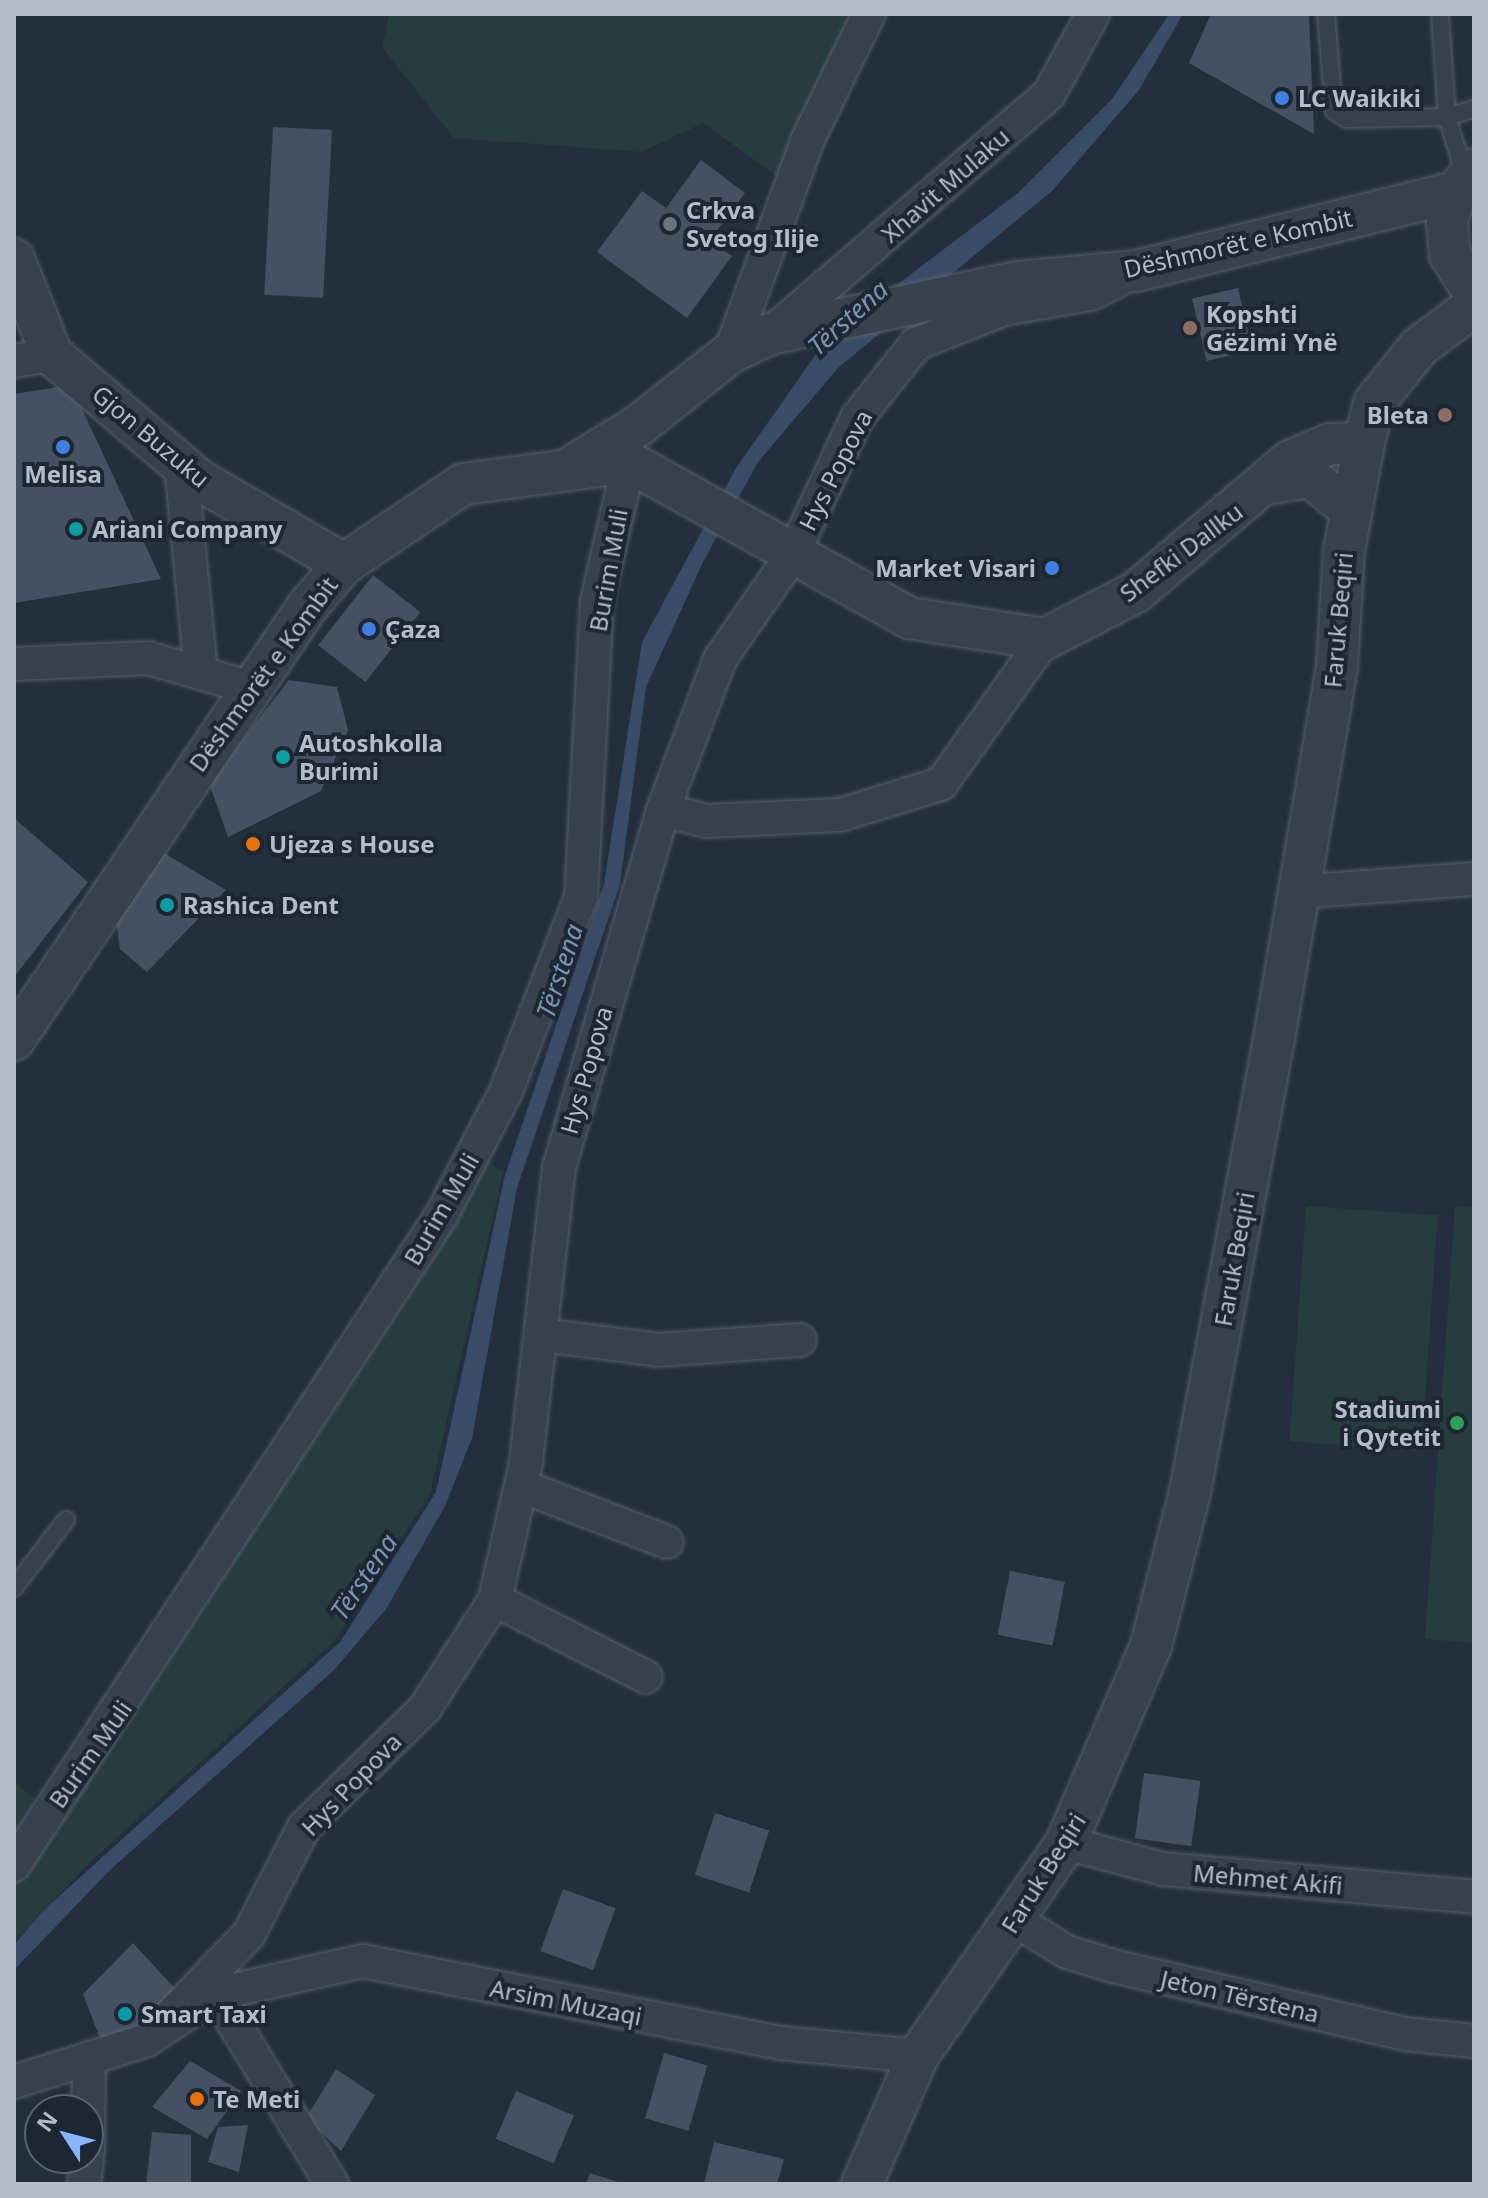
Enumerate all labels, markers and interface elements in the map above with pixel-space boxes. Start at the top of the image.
place label: LC Waikiki [1298,84,1421,112]
marker: LC Waikiki [1273,89,1291,107]
street label: Xhavit Mulaku [875,122,1015,248]
place label: Crkva Svetog Ilije [686,196,819,252]
street label: Dëshmorët e Kombit [1121,203,1355,283]
marker: Crkva Svetog Ilije [661,215,679,233]
water label: Tërstena [801,274,895,362]
place label: Kopshti Gëzimi Ynë [1206,300,1338,356]
marker: Kopshti Gëzimi Ynë [1181,319,1199,337]
street label: Gjon Buzuku [87,379,215,493]
place label: Bleta [1367,401,1429,429]
street label: Hys Popova [792,405,878,535]
marker: Bleta [1436,406,1454,424]
marker: Melisa [54,438,72,456]
place label: Melisa [24,460,102,488]
street label: Shefki Dallku [1114,497,1248,607]
street label: Burim Muli [583,506,633,634]
place label: Ariani Company [92,515,283,543]
marker: Ariani Company [67,520,85,538]
street label: Faruk Beqiri [1318,551,1358,689]
place label: Market Visari [875,554,1036,582]
marker: Market Visari [1043,559,1061,577]
street label: Dëshmorët e Kombit [183,571,343,777]
place label: Çaza [385,615,441,643]
marker: Çaza [360,620,378,638]
place label: Autoshkolla Burimi [299,729,443,785]
marker: Autoshkolla Burimi [274,748,292,766]
place label: Ujeza s House [269,830,434,858]
marker: Ujeza s House [244,835,262,853]
place label: Rashica Dent [183,891,339,919]
marker: Rashica Dent [158,896,176,914]
water label: Tërstena [530,920,590,1022]
street label: Hys Popova [554,1003,618,1137]
street label: Burim Muli [397,1148,485,1270]
street label: Faruk Beqiri [1208,1190,1260,1328]
place label: Stadiumi i Qytetit [1334,1395,1441,1451]
marker: Stadiumi i Qytetit [1448,1414,1466,1432]
water label: Tërstena [324,1528,404,1626]
street label: Burim Muli [43,1695,137,1813]
street label: Hys Popova [295,1727,407,1841]
street label: Faruk Beqiri [995,1808,1091,1938]
street label: Mehmet Akifi [1192,1858,1344,1900]
street label: Jeton Tërstena [1158,1964,1322,2028]
street label: Arsim Muzaqi [488,1973,644,2031]
place label: Smart Taxi [141,2000,267,2028]
marker: Smart Taxi [116,2005,134,2023]
place label: Te Meti [213,2085,300,2113]
marker: Te Meti [188,2090,206,2108]
north arrow [24,2094,104,2174]
text: N [29,2105,64,2137]

